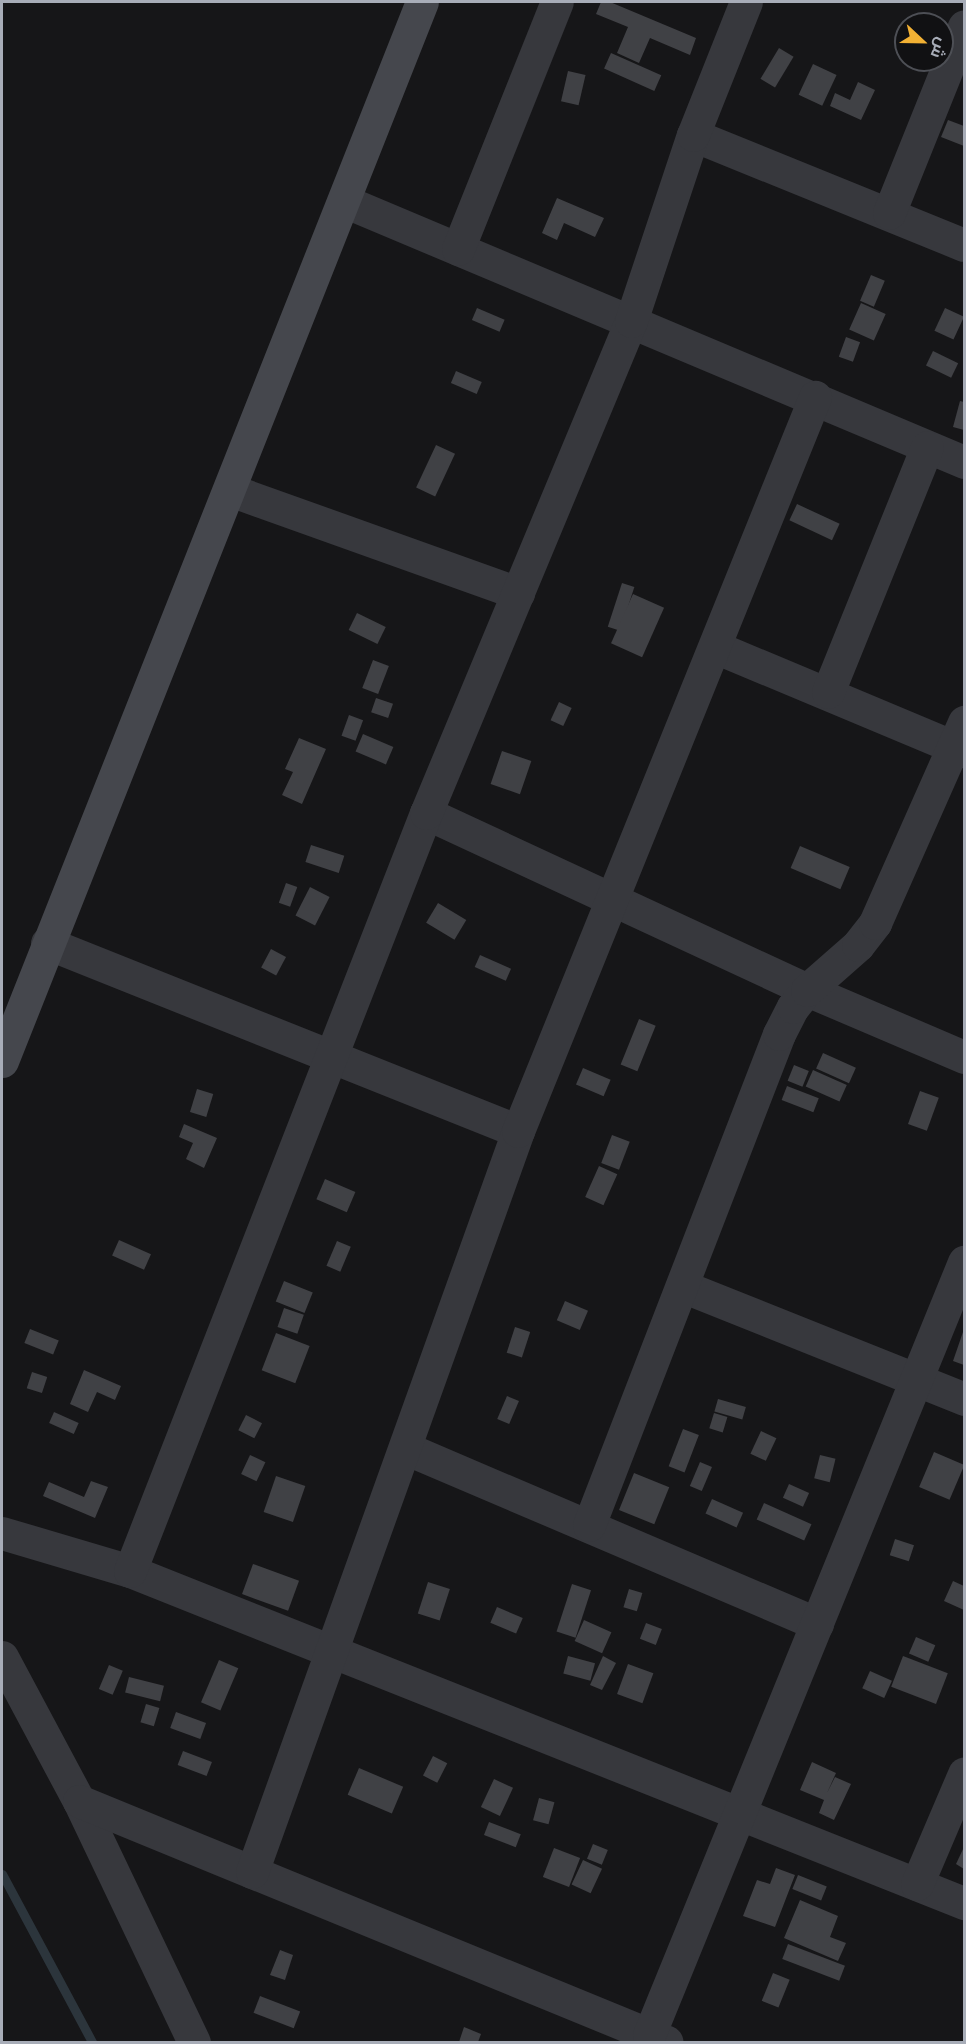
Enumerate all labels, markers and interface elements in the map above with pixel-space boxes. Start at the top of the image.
north arrow [894,12,954,72]
text: ش [927,35,952,61]

